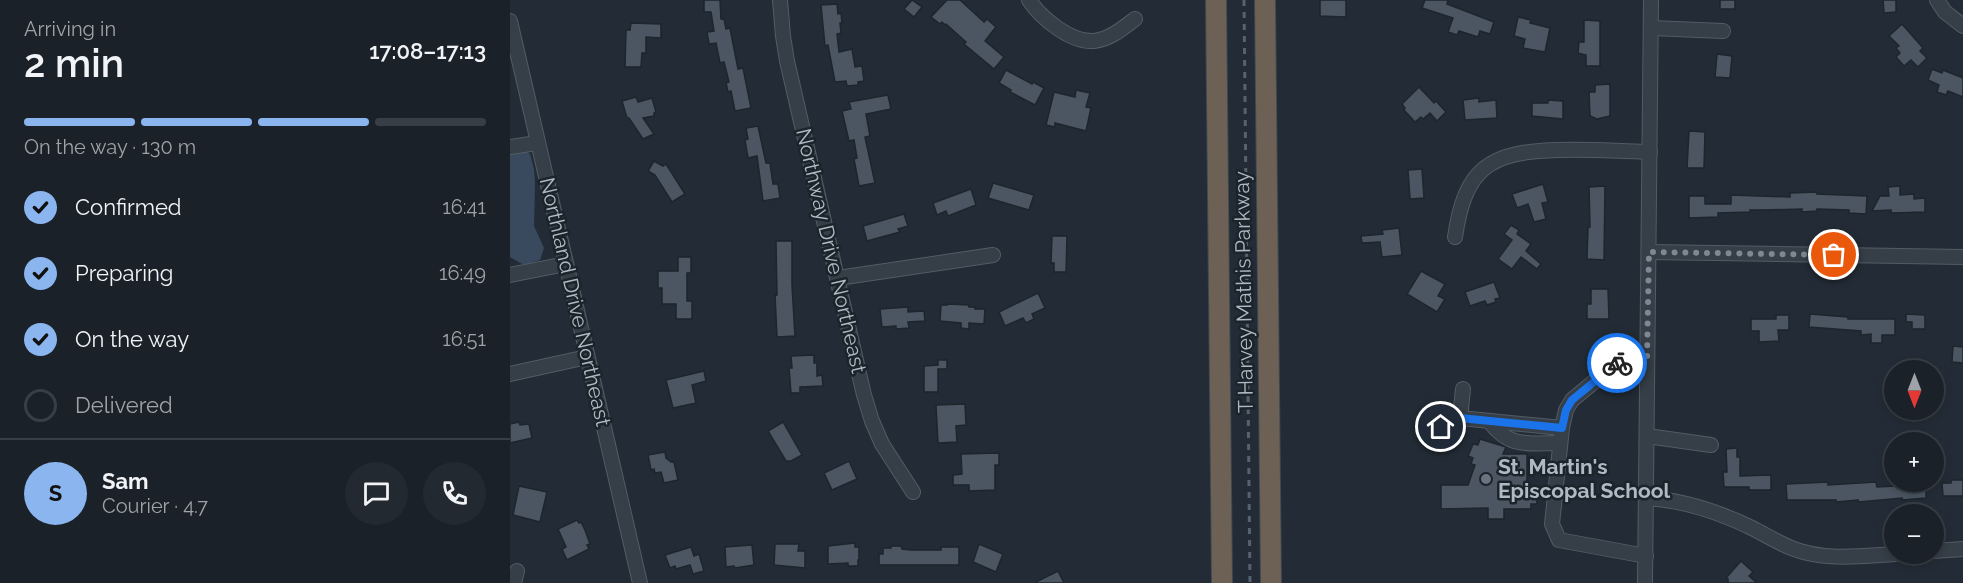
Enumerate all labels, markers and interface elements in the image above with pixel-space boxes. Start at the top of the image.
text: Arriving in [24,17,116,41]
text: 17:08–17:13 [369,38,486,64]
text: 2 min [24,40,124,86]
street label: Northway Drive Northeast [791,126,872,376]
text: On the way · 130 m [24,135,196,159]
street label: T Harvey Mathis Parkway [1229,171,1258,413]
street label: Northland Drive Northeast [535,175,616,429]
icon: check [24,191,57,224]
text: Confirmed [75,194,182,220]
text: 16:41 [442,195,486,219]
pin [1808,229,1859,280]
icon: bag [1817,238,1850,271]
icon: check [24,257,57,290]
text: Preparing [75,260,173,286]
text: 16:49 [439,261,486,285]
icon: check [24,323,57,356]
text: On the way [75,326,189,352]
text: 16:51 [442,327,486,351]
courier [1587,333,1647,393]
icon: bike [1601,347,1634,380]
north arrow [1884,360,1944,420]
map controls [1884,360,1944,564]
text: Delivered [75,392,173,418]
pin [1415,401,1466,452]
icon: home [1424,410,1457,443]
button: + [1884,432,1944,492]
place label: St. Martin's Episcopal School [1498,454,1670,503]
button: chat [345,462,408,525]
button: phone [423,462,486,525]
text: Sam [102,468,149,494]
marker: St. Martin's Episcopal School [1479,472,1493,486]
text: S [49,480,62,506]
text: Courier · 4.7 [102,494,208,518]
button: − [1884,504,1944,564]

